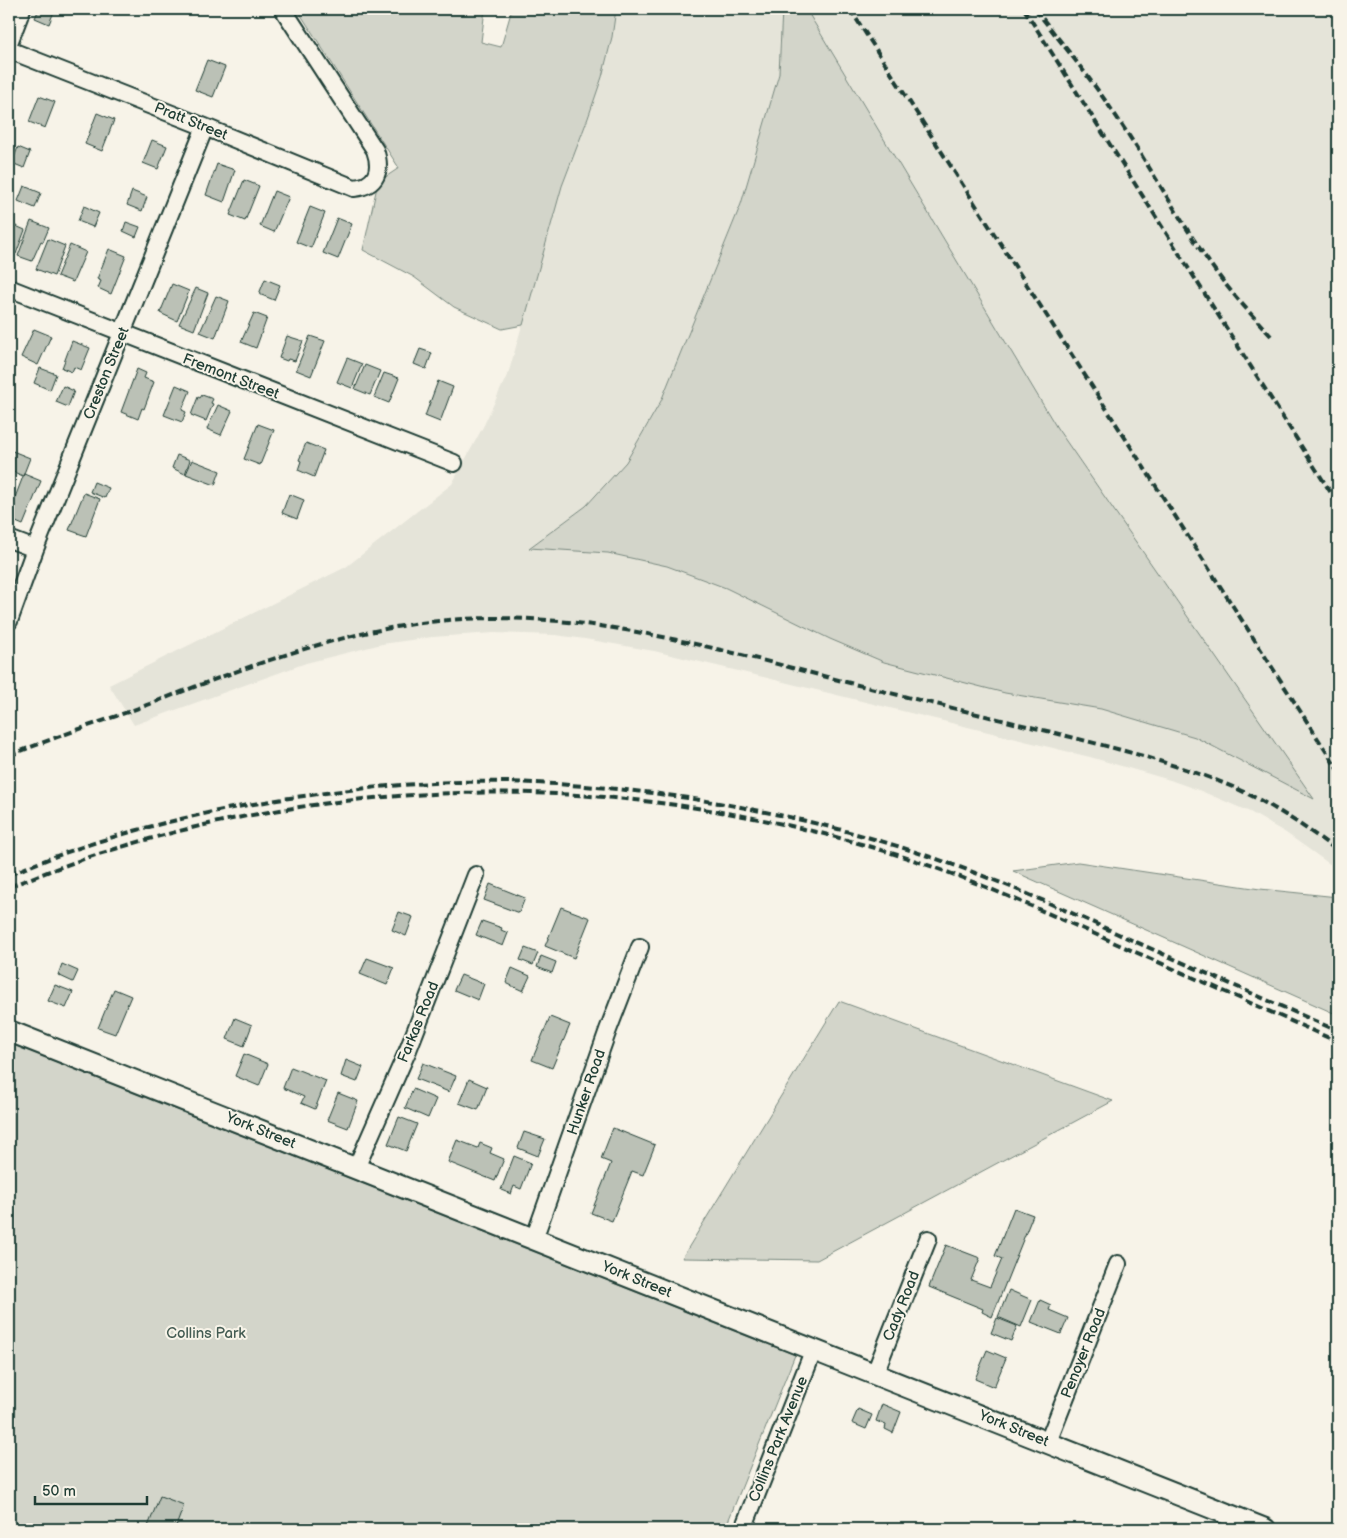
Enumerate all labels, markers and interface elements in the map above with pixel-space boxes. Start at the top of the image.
street label: Pratt Street [151,98,231,145]
street label: Creston Street [79,324,134,422]
street label: Fremont Street [180,349,282,404]
street label: Farkas Road [394,979,443,1065]
street label: Hunker Road [563,1047,610,1138]
street label: York Street [222,1107,299,1153]
street label: York Street [598,1256,675,1302]
street label: Cady Road [879,1268,924,1344]
street label: Penoyer Road [1057,1306,1110,1401]
park label: Collins Park [166,1324,246,1343]
street label: Collins Park Avenue [745,1374,812,1505]
street label: York Street [975,1405,1052,1451]
scale bar [35,1473,148,1505]
text: 50 m [42,1482,76,1501]

